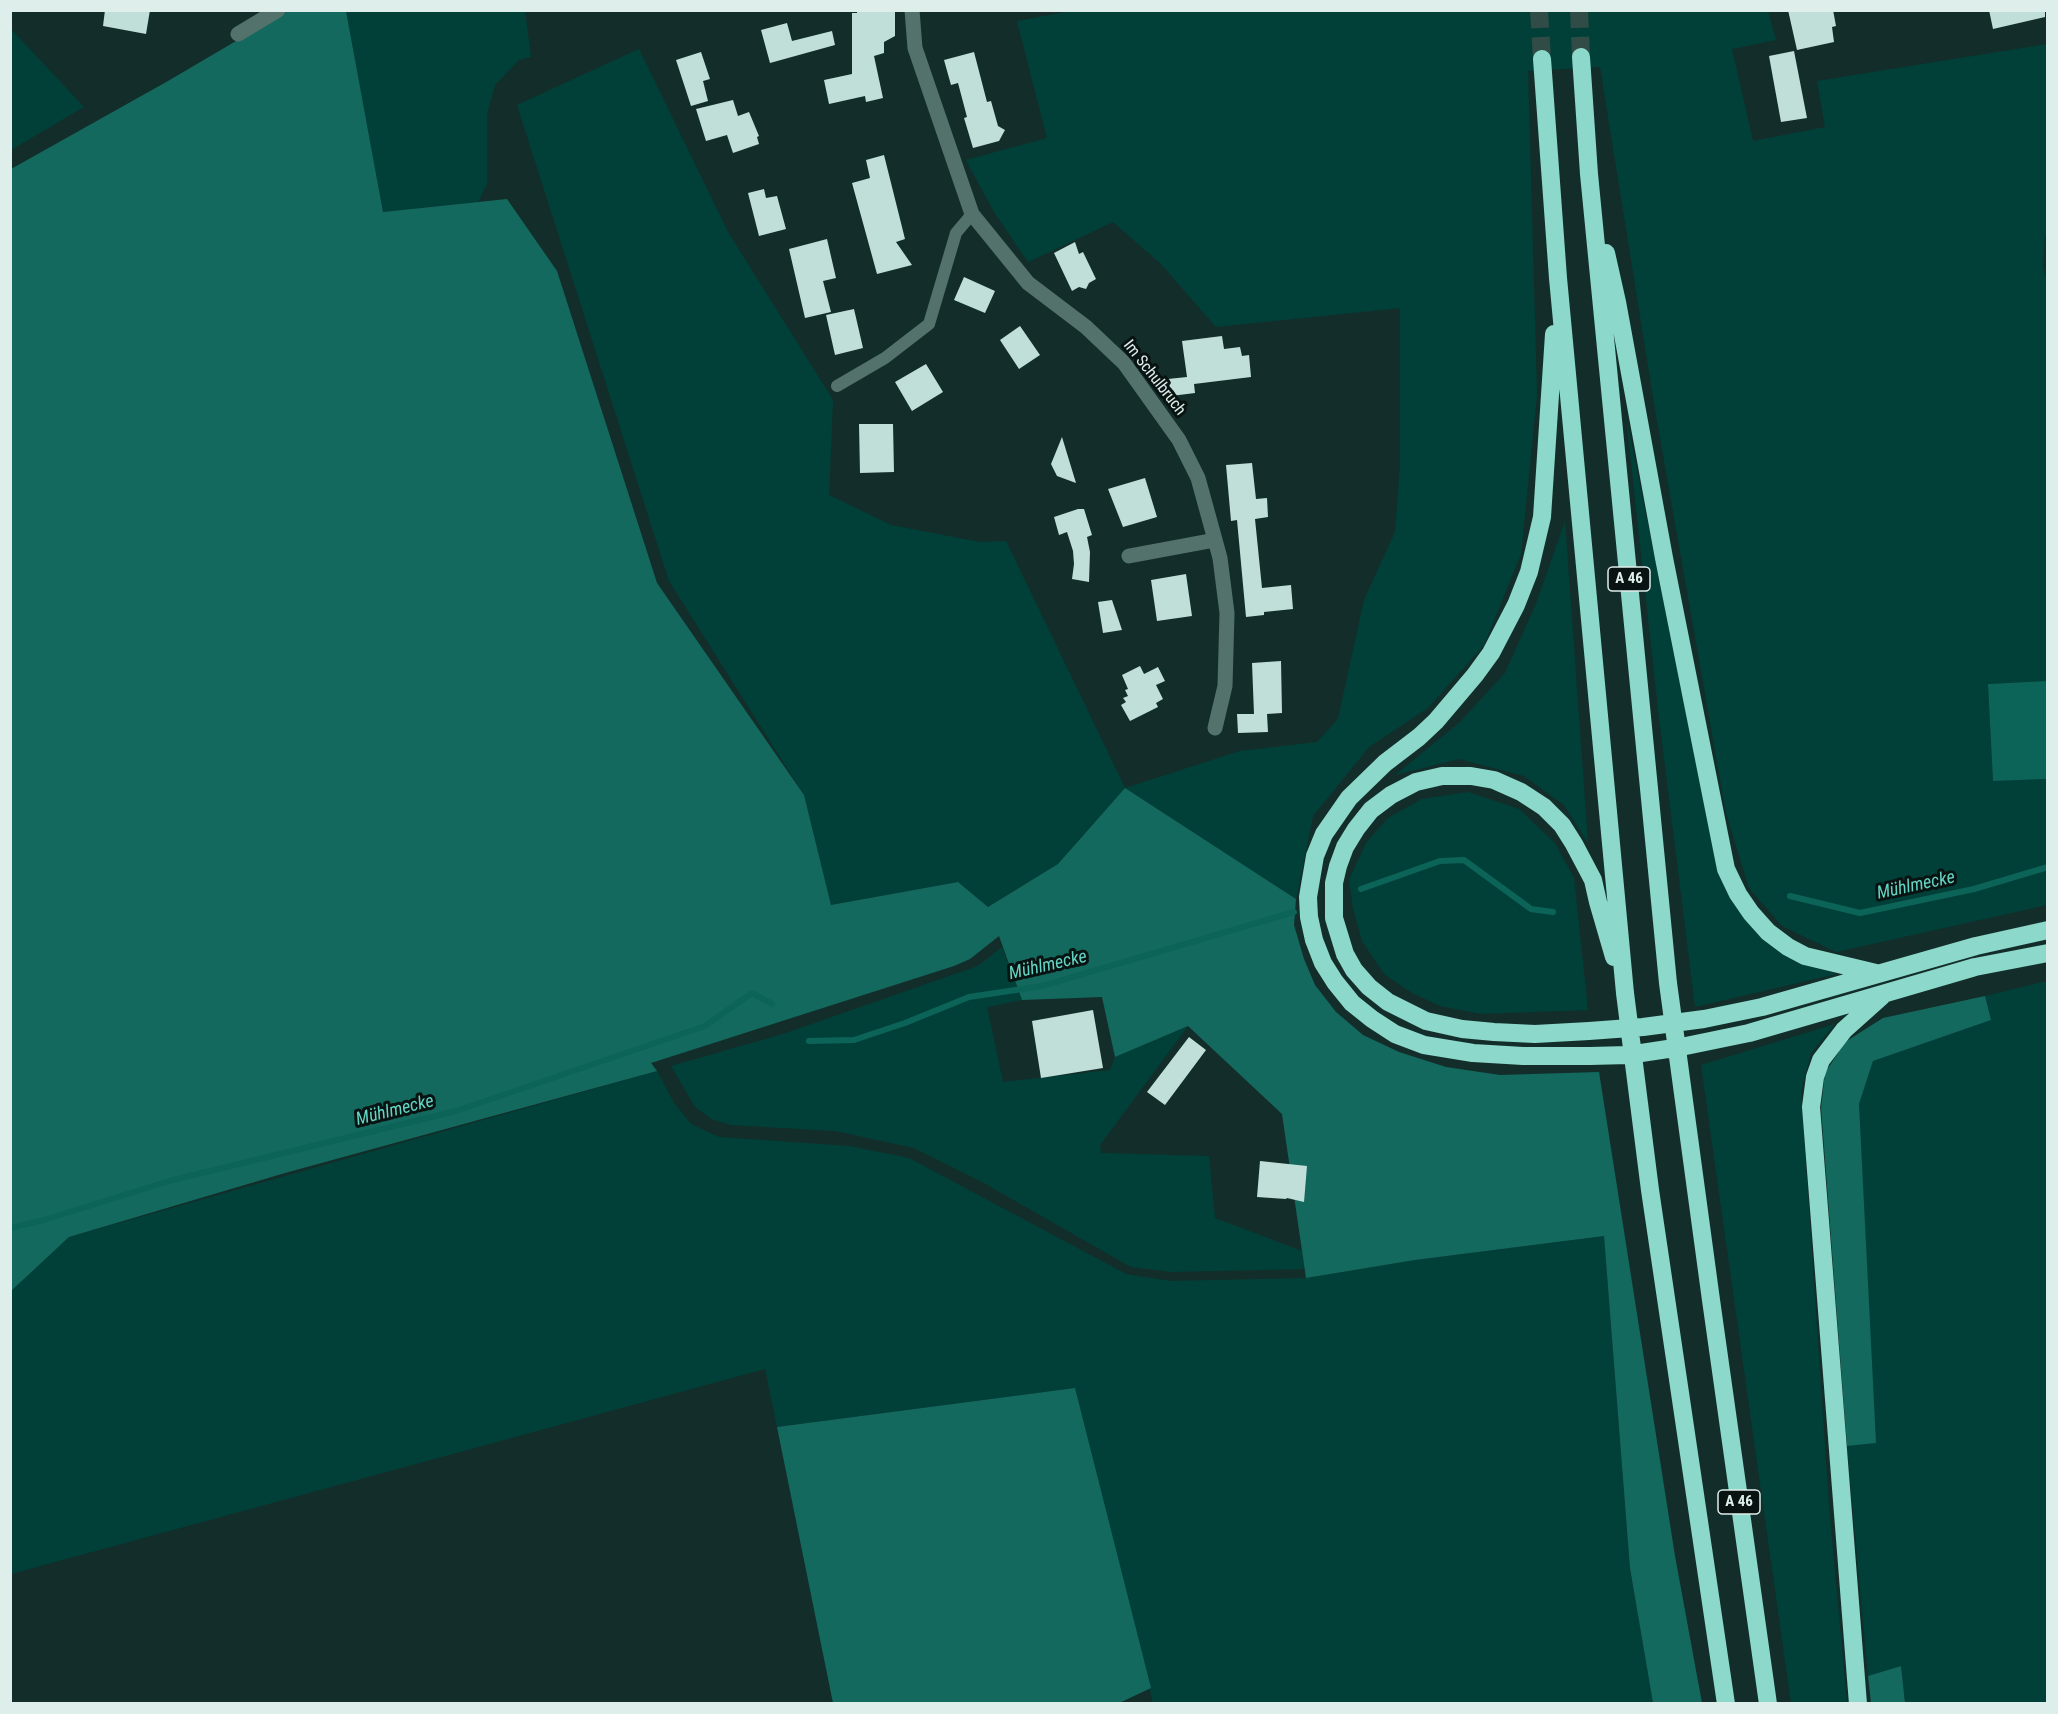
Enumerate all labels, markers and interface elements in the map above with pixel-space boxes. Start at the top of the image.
street label: Im Schulbruch [1119,337,1189,419]
road number: A 46 [1608,567,1650,591]
water label: Mühlmecke [1875,867,1957,905]
water label: Mühlmecke [1007,947,1089,985]
water label: Mühlmecke [354,1091,436,1131]
road number: A 46 [1718,1490,1760,1514]

